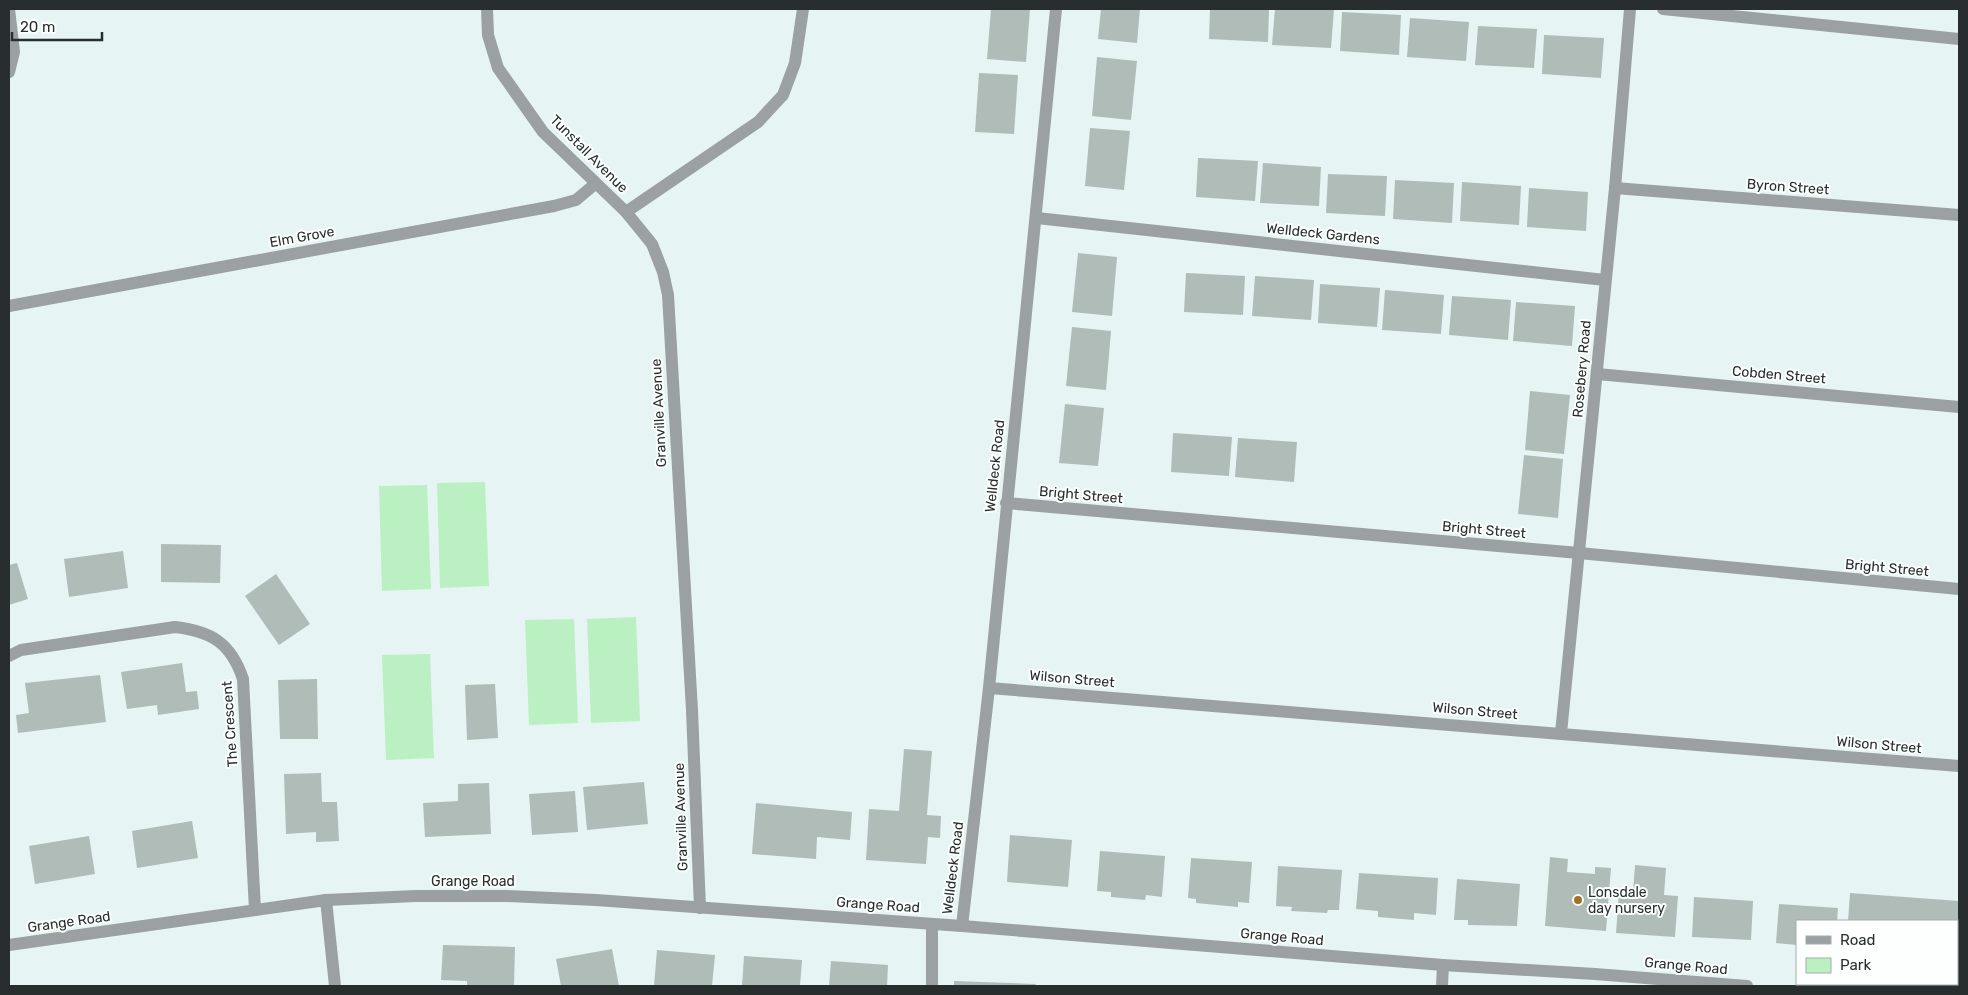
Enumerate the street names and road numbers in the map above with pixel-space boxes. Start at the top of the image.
street label: Tunstall Avenue [547,112,632,197]
street label: Byron Street [1746,176,1830,198]
street label: Welldeck Gardens [1265,220,1381,248]
street label: Elm Grove [268,223,336,251]
street label: Rosebery Road [1569,320,1595,418]
street label: Granville Avenue [648,358,670,468]
street label: Cobden Street [1731,362,1827,388]
street label: Welldeck Road [982,419,1008,513]
street label: Bright Street [1038,483,1124,507]
street label: Bright Street [1441,518,1527,542]
street label: Bright Street [1844,556,1930,580]
street label: Wilson Street [1029,667,1116,691]
street label: The Crescent [218,680,241,768]
street label: Wilson Street [1432,699,1519,723]
street label: Wilson Street [1836,733,1923,757]
street label: Granville Avenue [671,762,691,872]
street label: Welldeck Road [939,821,967,915]
street label: Grange Road [431,873,515,890]
street label: Grange Road [836,894,920,916]
street label: Grange Road [26,908,112,936]
street label: Grange Road [1240,925,1324,949]
street label: Grange Road [1644,954,1728,978]

